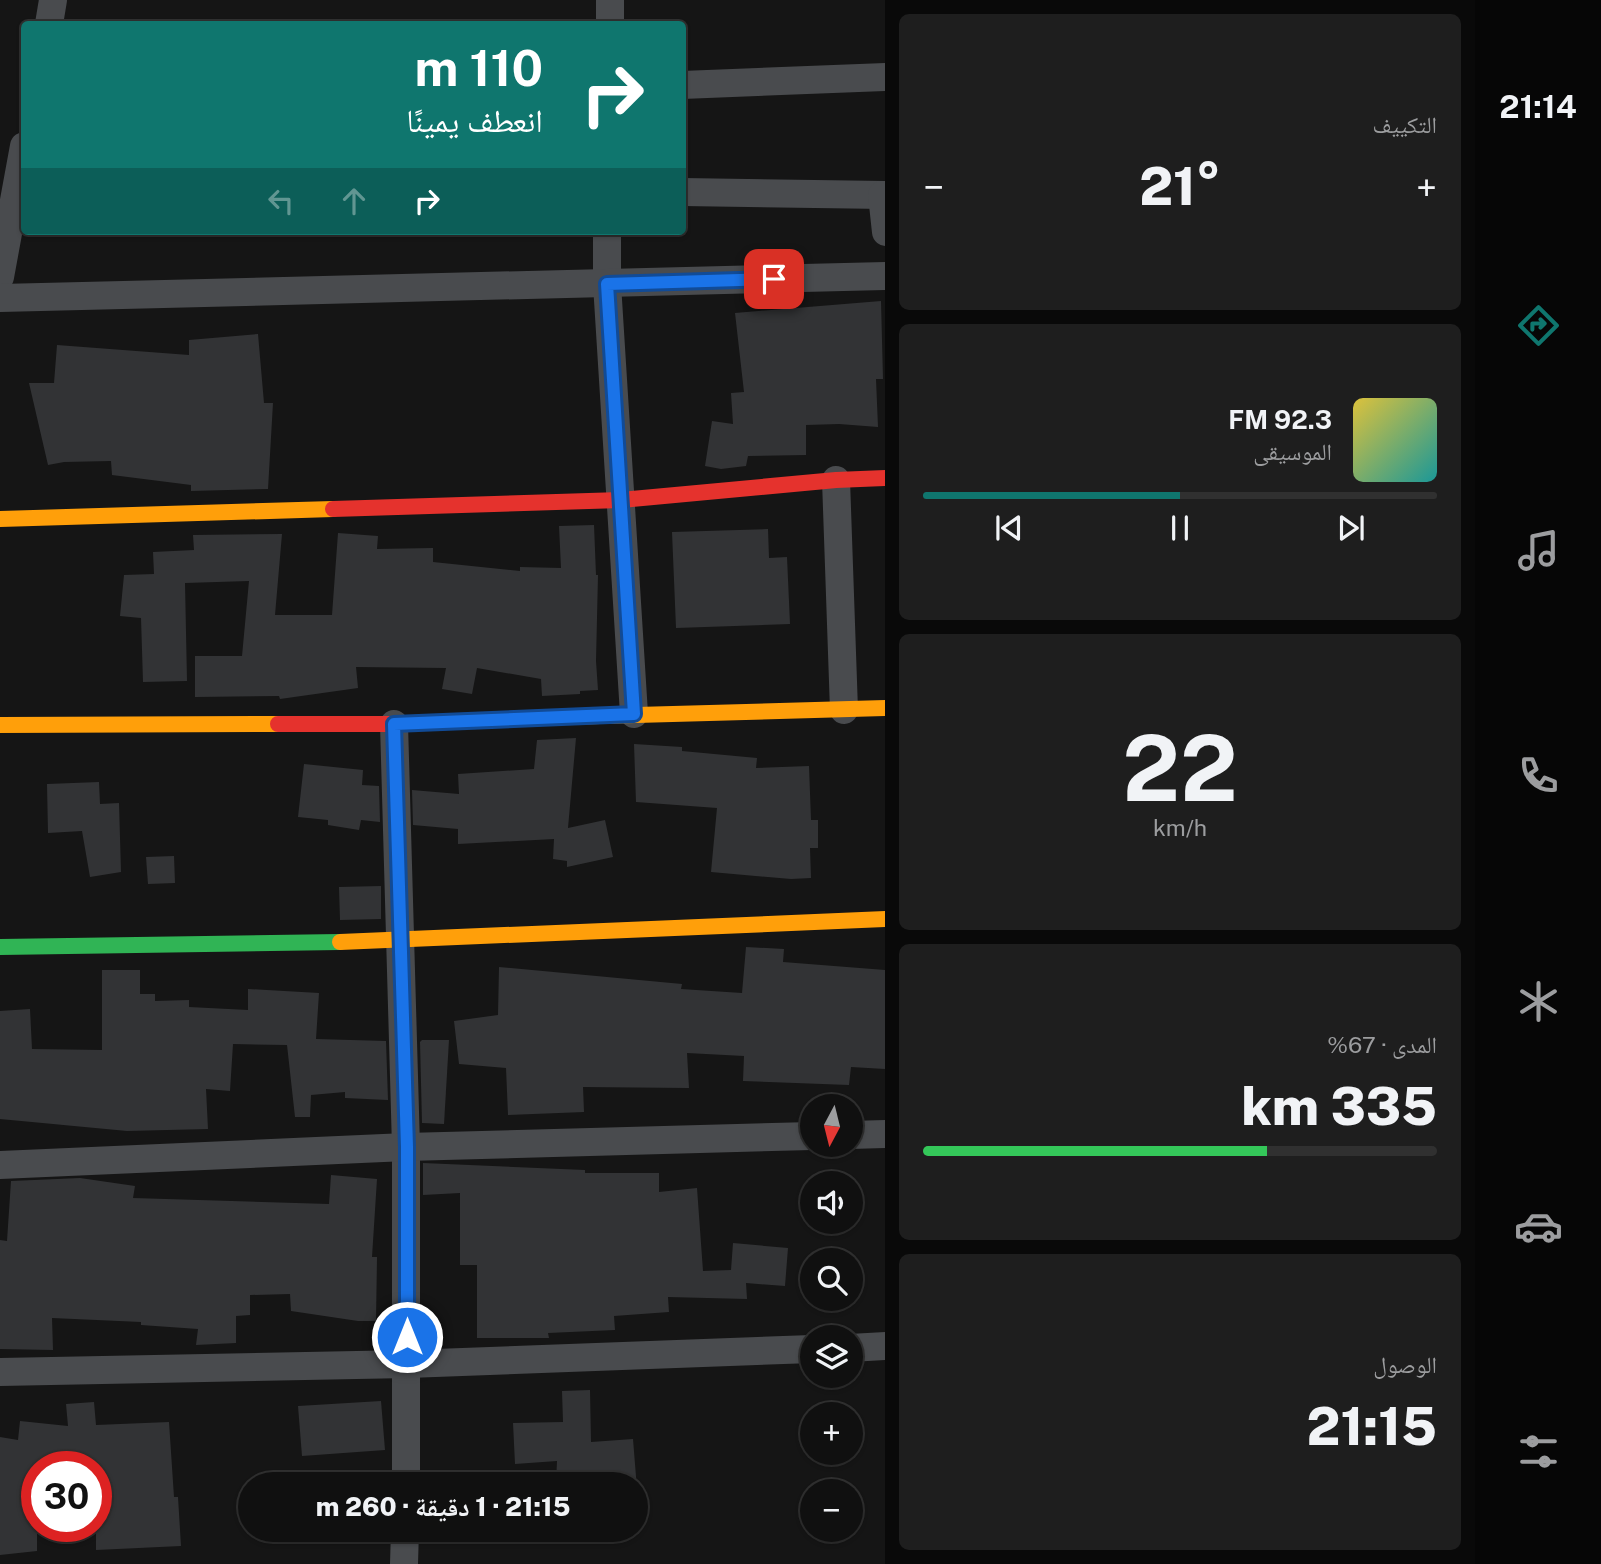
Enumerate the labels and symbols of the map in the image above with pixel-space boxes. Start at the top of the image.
pin [744,249,804,309]
north arrow [800,1094,863,1157]
position arrow [370,1300,444,1374]
speed limit sign: 30 [21,1451,112,1542]

